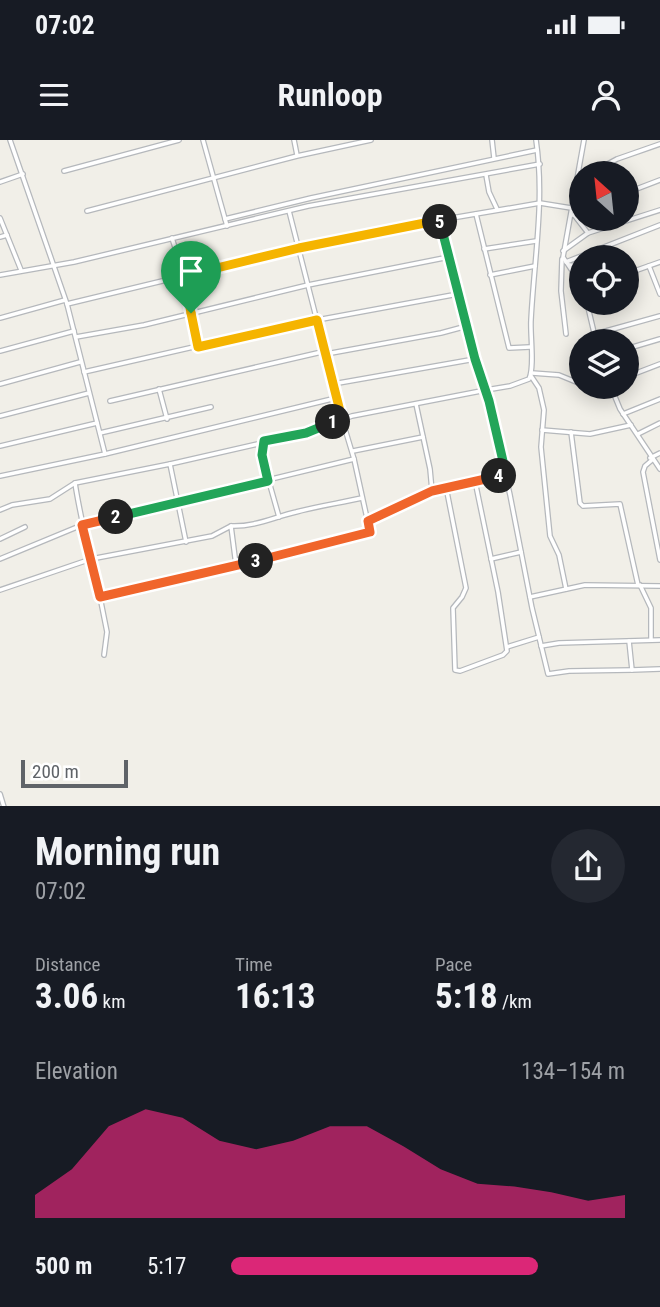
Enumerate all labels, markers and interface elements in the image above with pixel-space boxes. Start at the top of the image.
text: 07:02 [35,10,95,40]
icon: menu [35,76,73,114]
text: Runloop [278,76,382,114]
icon: person [587,76,625,114]
north arrow [569,161,639,231]
map controls [569,161,639,399]
pin: 5 [422,204,458,240]
text: 5 [435,210,444,233]
pin [161,241,221,313]
button: locate [569,245,639,315]
icon: arrive [172,252,210,290]
button: layers [569,329,639,399]
pin: 1 [316,404,350,440]
text: 1 [328,410,337,433]
pin: 4 [482,458,516,494]
text: 4 [494,464,503,487]
pin: 2 [99,500,134,534]
text: 2 [111,505,120,528]
pin: 3 [238,544,274,578]
text: 3 [251,549,260,572]
scale bar [21,758,128,789]
text: 200 m [32,760,79,783]
button: share [551,829,625,903]
text: Morning run [35,830,220,874]
text: 07:02 [35,878,86,905]
text: Distance [35,953,100,976]
text: Time [235,953,272,976]
text: Pace [435,953,472,976]
text: 3.06 [35,976,98,1017]
text: 16:13 [235,976,315,1017]
text: 5:18 [435,976,498,1017]
text: km [98,990,125,1013]
text: /km [498,990,532,1013]
text: Elevation [35,1058,118,1085]
text: 134–154 m [521,1058,625,1085]
text: 500 m [35,1253,92,1280]
text: 5:17 [147,1253,186,1280]

